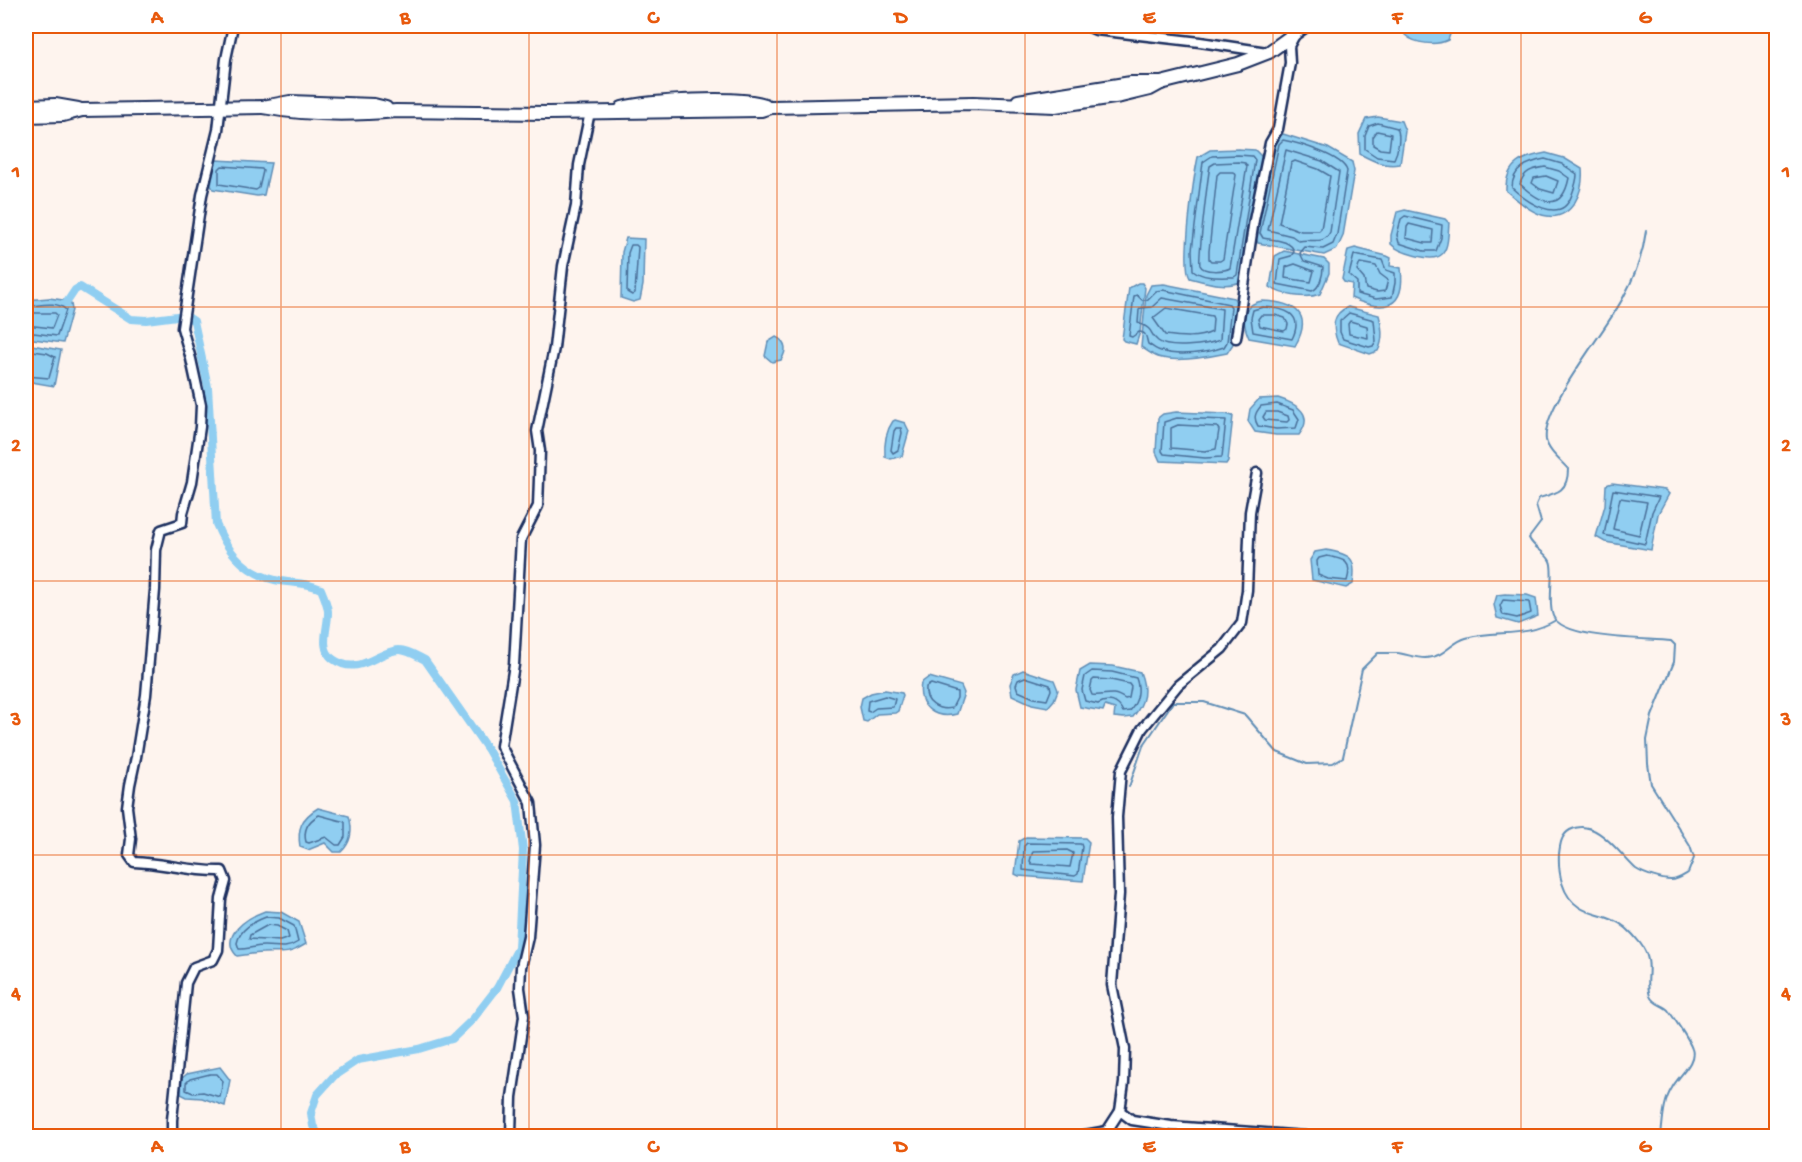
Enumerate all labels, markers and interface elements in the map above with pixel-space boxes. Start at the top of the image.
text: A [150,8,165,31]
text: B [399,8,411,31]
text: C [647,8,661,31]
text: D [892,8,908,31]
text: E [1143,8,1157,31]
text: F [1391,8,1404,31]
text: G [1639,8,1653,31]
text: 1 [11,162,20,185]
text: 1 [1781,162,1790,185]
text: 2 [11,436,21,459]
text: 2 [1781,436,1791,459]
text: 3 [10,710,21,733]
text: 3 [1780,710,1791,733]
text: 4 [10,984,21,1007]
text: 4 [1780,984,1791,1007]
text: A [150,1137,165,1160]
text: B [399,1137,411,1160]
text: C [647,1137,661,1160]
text: D [892,1137,908,1160]
text: E [1143,1137,1157,1160]
text: F [1391,1137,1404,1160]
text: G [1639,1137,1653,1160]

